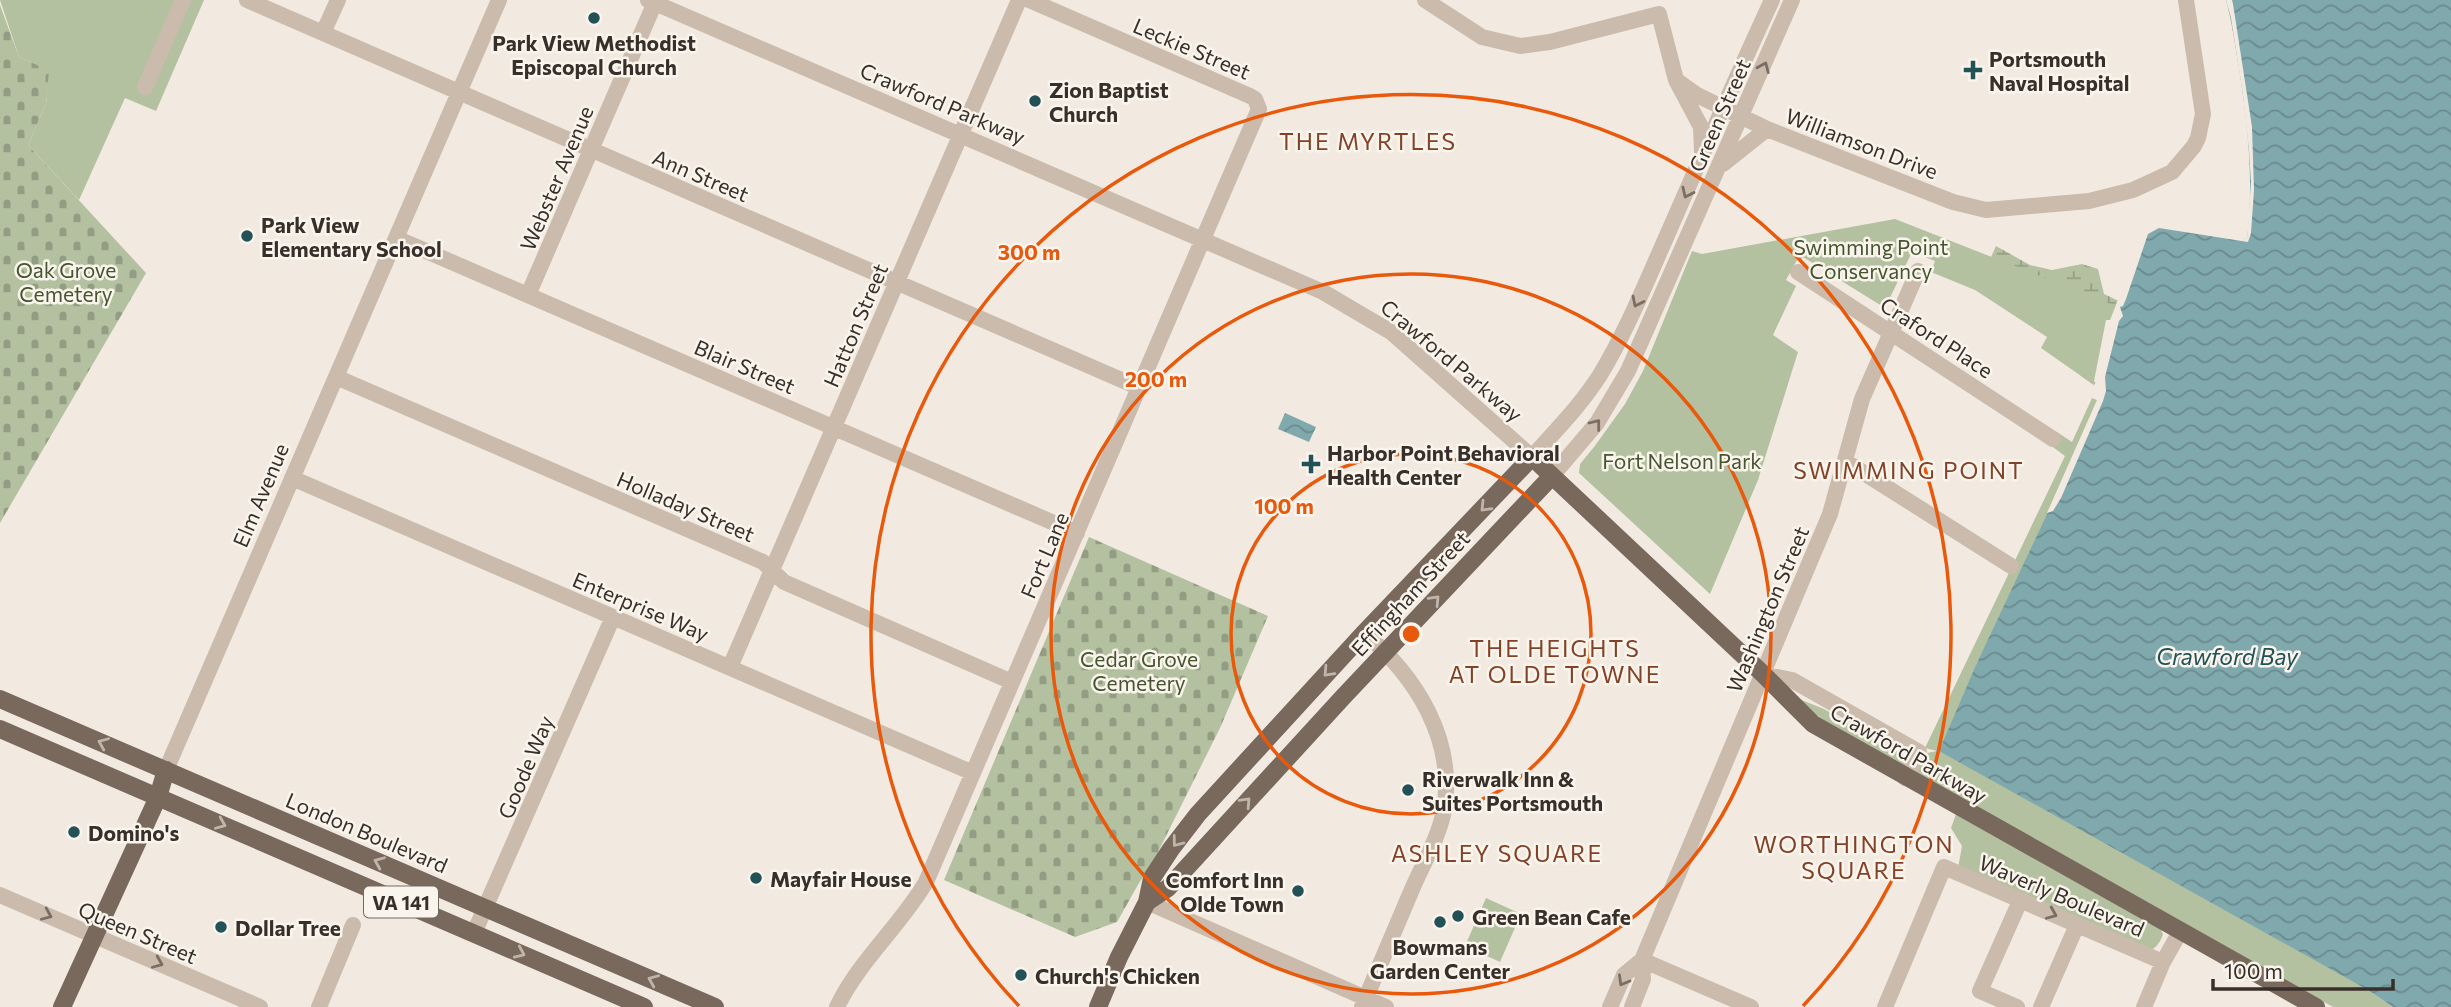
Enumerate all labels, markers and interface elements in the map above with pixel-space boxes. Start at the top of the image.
marker: Park View Methodist Episcopal Church [586,10,602,26]
street label: Leckie Street [1130,12,1254,84]
place label: Park View Methodist Episcopal Church [492,30,696,79]
place label: Portsmouth Naval Hospital [1989,46,2129,95]
street label: Green Street [1683,55,1755,175]
street label: Crawford Parkway [857,57,1029,149]
marker: Portsmouth Naval Hospital [1963,60,1983,80]
one-way arrow [1756,61,1770,74]
place label: Zion Baptist Church [1049,77,1169,126]
marker: Zion Baptist Church [1027,93,1043,109]
street label: Webster Avenue [514,102,598,254]
street label: Williamson Drive [1782,102,1942,184]
district label: THE MYRTLES [1279,127,1457,155]
street label: Ann Street [649,144,753,206]
one-way arrow [1681,186,1695,198]
place label: Park View Elementary School [261,212,442,261]
marker: Park View Elementary School [239,228,255,244]
park label: Swimming Point Conservancy [1794,234,1948,283]
text: 300 m [998,239,1060,264]
park label: Oak Grove Cemetery [16,257,116,306]
street label: Hatton Street [818,259,892,391]
street label: Craford Place [1876,291,1998,383]
street label: Crawford Parkway [1376,294,1528,426]
one-way arrow [1632,295,1646,307]
street label: Blair Street [691,334,799,398]
text: 200 m [1125,366,1187,391]
one-way arrow [1587,419,1600,431]
street label: Elm Avenue [227,439,293,551]
place label: Harbor Point Behavioral Health Center [1327,440,1560,489]
park label: Fort Nelson Park [1602,448,1762,473]
marker: Harbor Point Behavioral Health Center [1301,454,1321,474]
district label: SWIMMING POINT [1793,456,2025,484]
street label: Holladay Street [613,466,759,546]
text: 100 m [1254,493,1314,518]
one-way arrow [1480,499,1493,512]
street label: Fort Lane [1015,508,1073,602]
street label: Washington Street [1721,522,1813,696]
street label: Effingham Street [1346,525,1474,661]
street label: Enterprise Way [569,566,713,646]
one-way arrow [1427,595,1439,608]
centre of rings [1399,622,1423,646]
district label: THE HEIGHTS AT OLDE TOWNE [1449,634,1661,688]
water label: Crawford Bay [2156,642,2299,670]
park label: Cedar Grove Cemetery [1080,646,1198,695]
one-way arrow [1324,664,1337,677]
street label: Crawford Parkway [1826,698,1992,808]
street label: Goode Way [492,712,558,822]
one-way arrow [98,737,110,751]
place label: Riverwalk Inn & Suites Portsmouth [1422,766,1603,815]
marker: Riverwalk Inn & Suites Portsmouth [1400,782,1416,798]
street label: London Boulevard [282,787,452,877]
one-way arrow [1238,797,1251,810]
one-way arrow [214,816,226,830]
place label: Domino's [88,820,180,845]
marker: Domino's [66,824,82,840]
district label: WORTHINGTON SQUARE [1753,830,1955,884]
one-way arrow [1172,834,1185,846]
district label: ASHLEY SQUARE [1391,839,1603,867]
street label: Waverly Boulevard [1976,849,2148,941]
one-way arrow [374,856,386,870]
place label: Mayfair House [770,866,911,891]
place label: Comfort Inn Olde Town [1166,867,1284,916]
marker: Mayfair House [748,870,764,886]
marker: Comfort Inn Olde Town [1290,883,1306,899]
road number: VA 141 [364,887,438,918]
street label: Queen Street [75,896,201,968]
place label: Green Bean Cafe [1472,904,1631,929]
one-way arrow [2044,906,2057,920]
one-way arrow [40,907,53,921]
marker: Green Bean Cafe [1450,908,1466,924]
marker: Bowmans Garden Center [1432,914,1448,930]
place label: Dollar Tree [235,915,341,940]
marker: Dollar Tree [213,919,229,935]
place label: Bowmans Garden Center [1370,934,1510,983]
one-way arrow [513,945,525,959]
scale bar [2213,948,2393,992]
one-way arrow [150,955,163,969]
text: 100 m [2224,958,2283,983]
place label: Church's Chicken [1035,963,1200,988]
marker: Church's Chicken [1013,967,1029,983]
one-way arrow [1618,973,1631,986]
one-way arrow [648,974,660,988]

